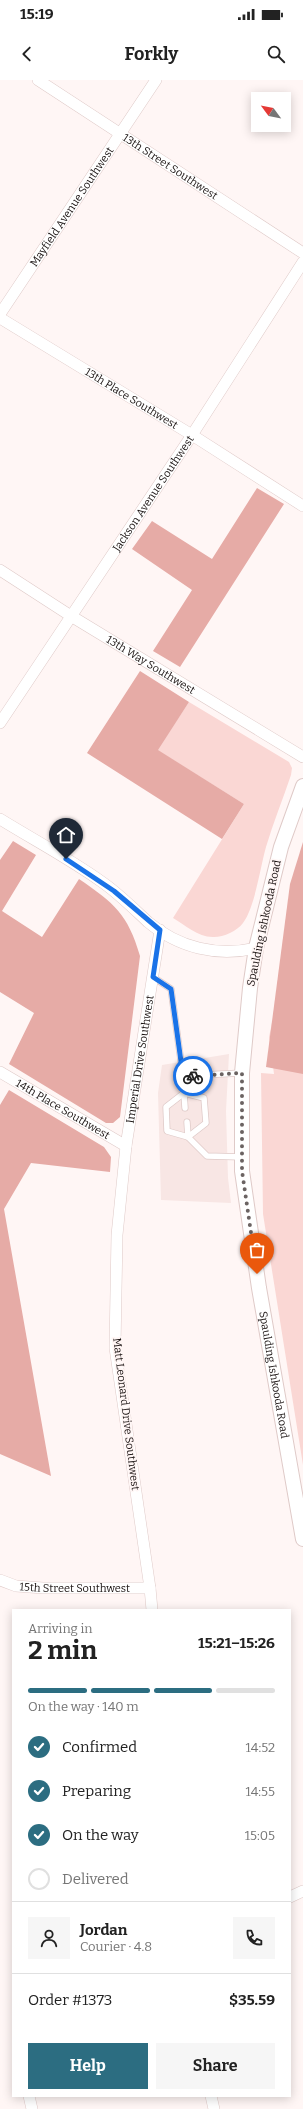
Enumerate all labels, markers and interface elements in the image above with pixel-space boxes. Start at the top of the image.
text: 15:19 [20,5,54,23]
icon: back [16,43,38,65]
text: Forkly [125,43,178,65]
icon: search [265,43,287,65]
north arrow [251,92,291,132]
map controls [251,92,291,132]
street label: 13th Street Southwest [120,131,220,202]
street label: Mayfield Avenue Southwest [27,144,116,269]
street label: 13th Place Southwest [83,365,180,431]
street label: Jackson Avenue Southwest [109,433,196,555]
street label: 13th Way Southwest [104,633,198,696]
pin [49,818,83,859]
icon: home [55,824,77,846]
street label: Spaulding Ishkooda Road [244,858,284,987]
street label: Imperial Drive Southwest [123,994,156,1124]
courier [173,1056,213,1096]
icon: bike [182,1065,204,1087]
street label: 14th Place Southwest [14,1076,112,1142]
pin [240,1233,274,1274]
icon: bag [246,1239,268,1261]
street label: Spaulding Ishkooda Road [257,1310,292,1440]
street label: Matt Leonard Drive Southwest [110,1337,142,1491]
street label: 15th Street Southwest [19,1580,130,1595]
text: Arriving in [28,1621,93,1636]
text: 15:21–15:26 [198,1634,275,1652]
text: 2 min [28,1635,97,1666]
text: On the way · 140 m [28,1699,139,1714]
icon: check [28,1736,50,1758]
text: Confirmed [62,1738,137,1756]
text: 14:52 [246,1740,275,1755]
icon: check [28,1780,50,1802]
text: Preparing [62,1782,131,1800]
text: 14:55 [246,1784,275,1799]
icon: check [28,1824,50,1846]
text: On the way [62,1826,139,1844]
text: 15:05 [245,1828,275,1843]
text: Delivered [62,1870,129,1888]
button: person [28,1917,70,1959]
button: phone [233,1917,275,1959]
text: Jordan [80,1921,127,1939]
text: Courier · 4.8 [80,1939,152,1954]
text: Order #1373 [28,1991,112,2009]
text: $35.59 [229,1991,275,2009]
button: Help [28,2043,148,2089]
button: Share [156,2043,275,2089]

